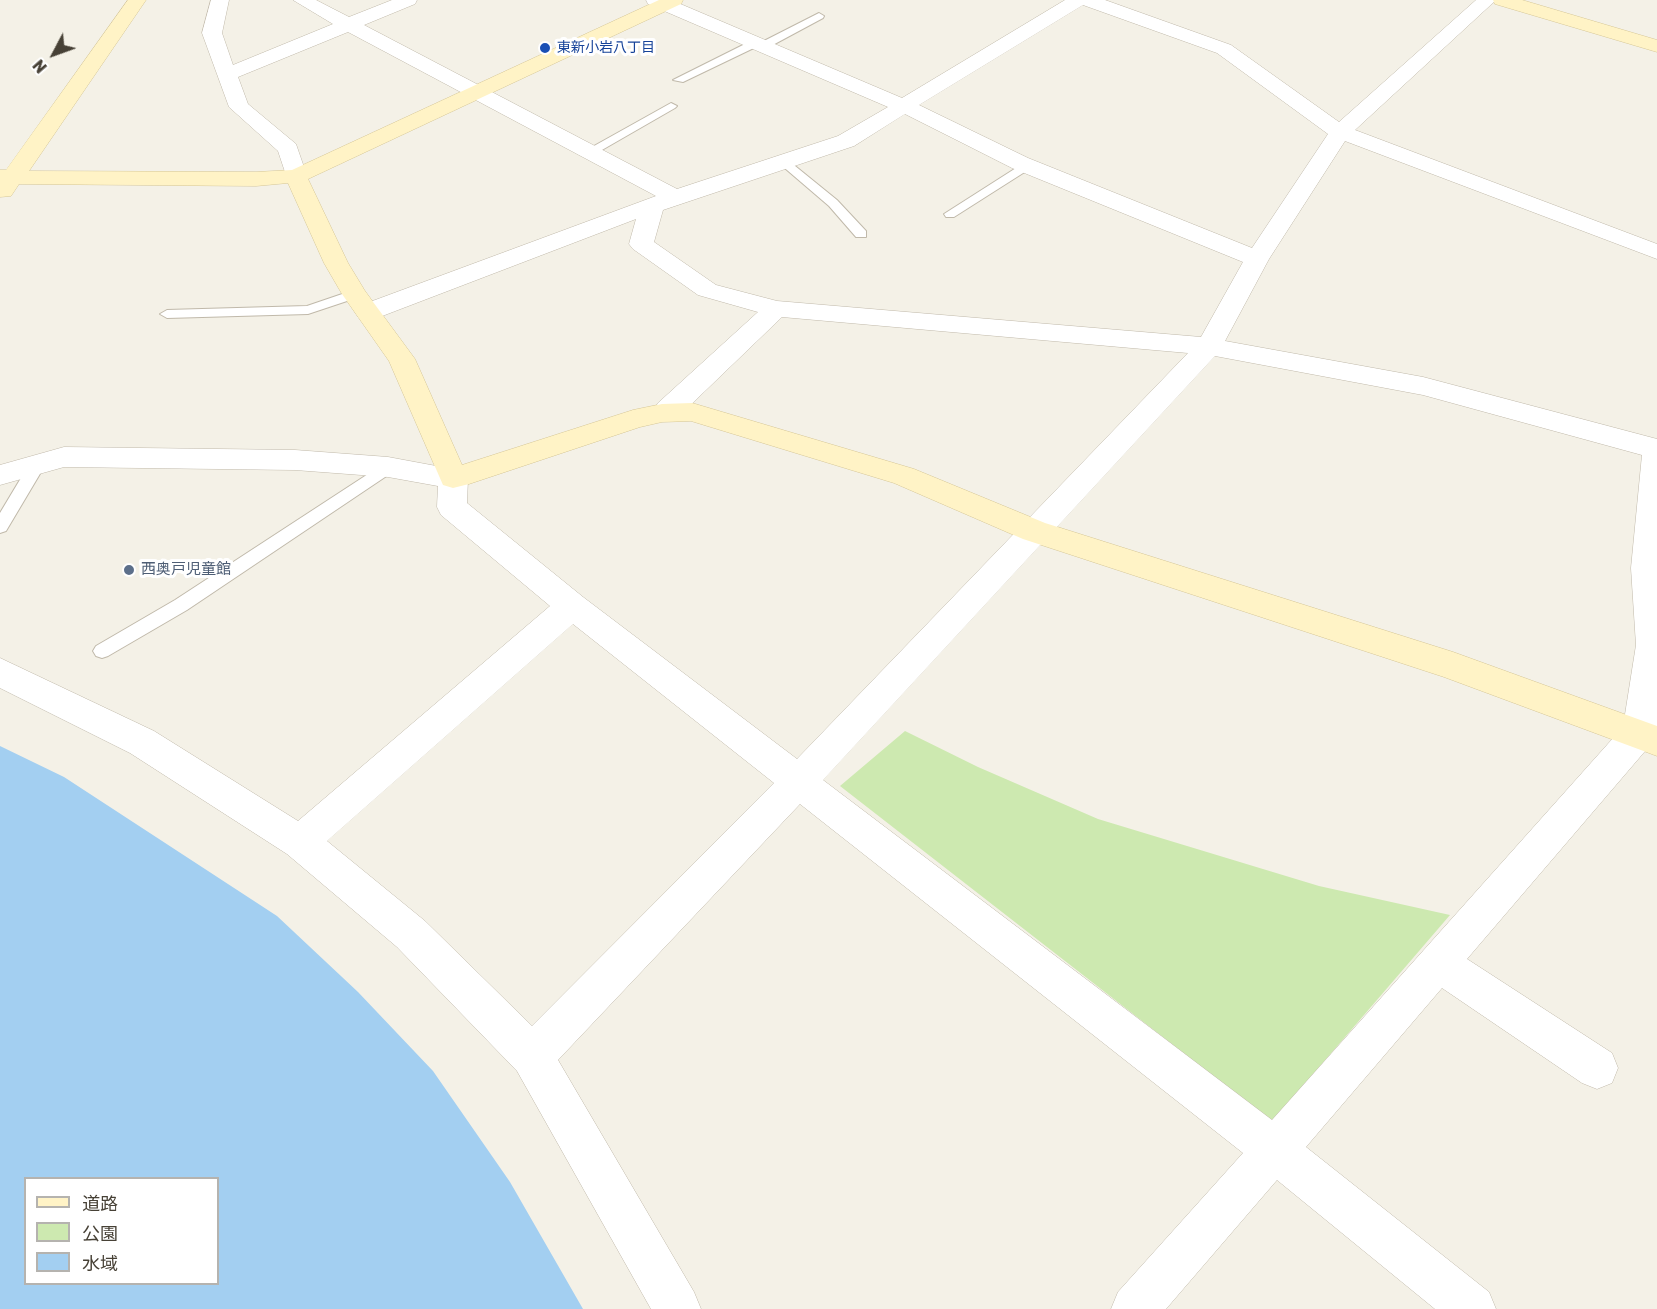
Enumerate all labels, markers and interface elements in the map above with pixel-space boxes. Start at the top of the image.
north arrow [24,24,84,84]
place label: 東新小岩八丁目 [557,40,655,56]
marker: 東新小岩八丁目 [538,41,552,55]
text: N [29,56,51,77]
place label: 西奥戸児童館 [141,561,231,579]
marker: 西奥戸児童館 [122,563,136,577]
legend [24,1177,219,1285]
text: 道路 [82,1193,118,1215]
text: 公園 [82,1223,118,1245]
text: 水域 [82,1253,118,1275]

